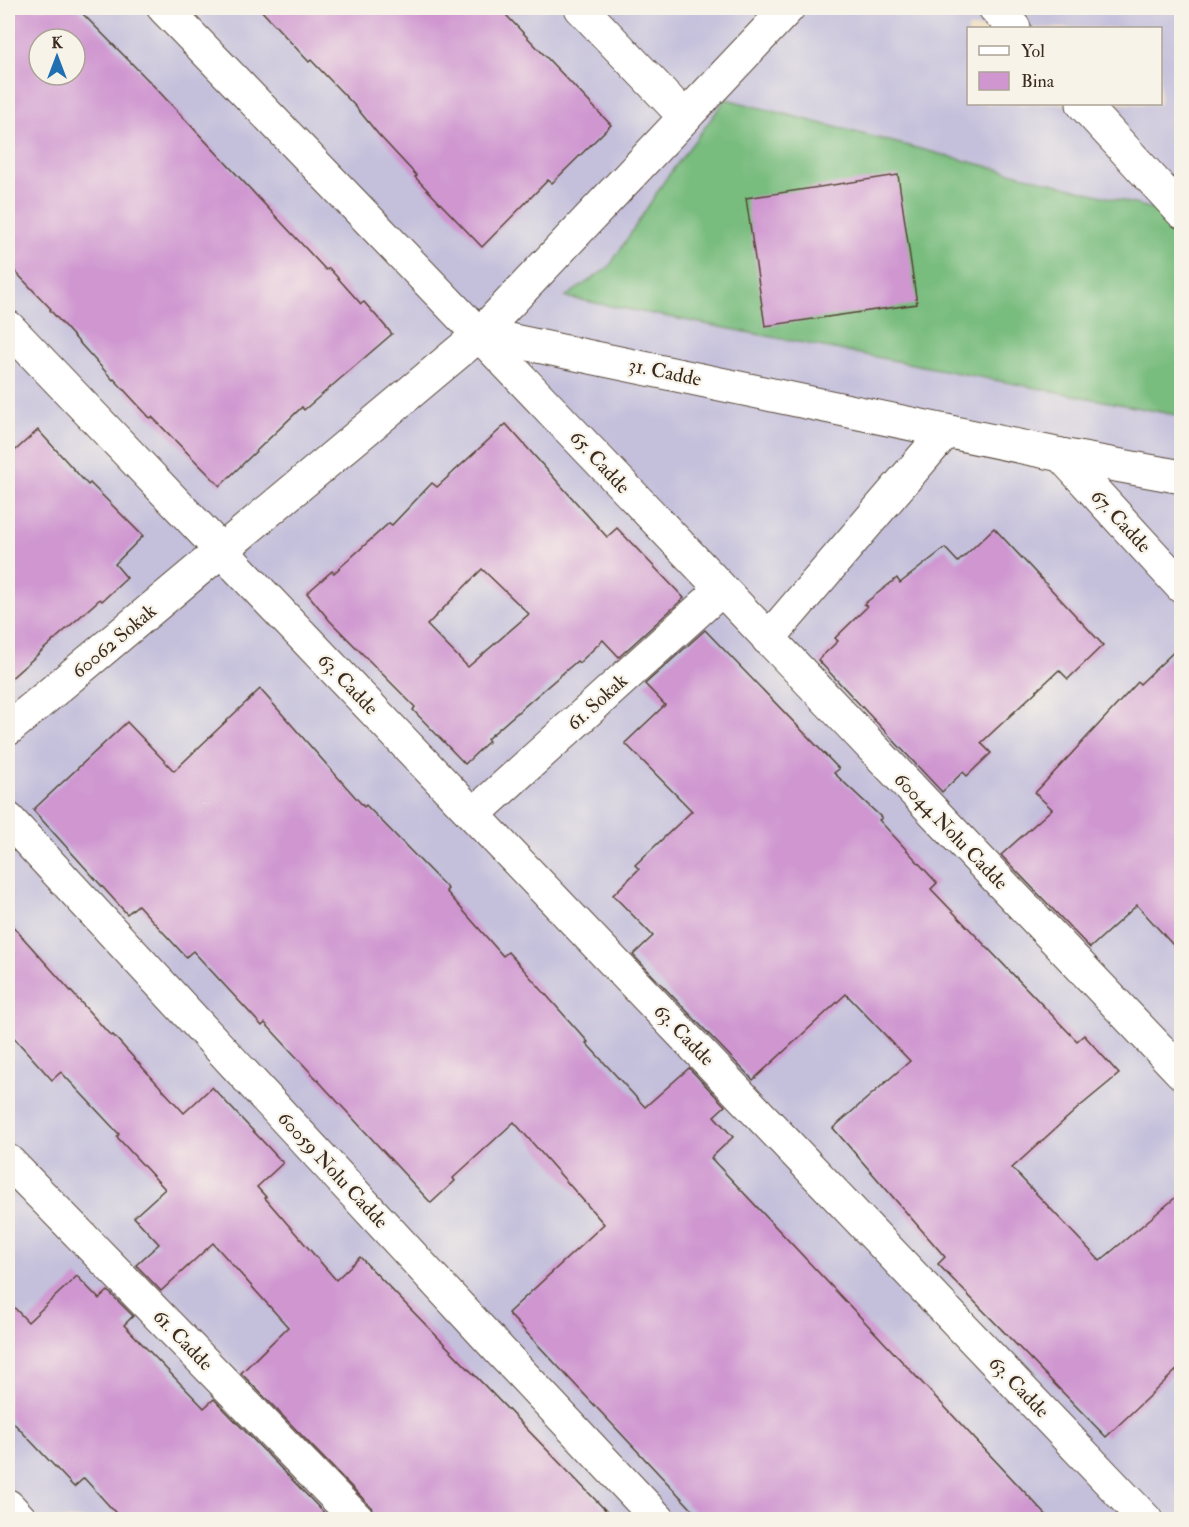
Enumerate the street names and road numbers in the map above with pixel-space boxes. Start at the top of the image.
street label: 31. Cadde [626,352,704,392]
street label: 65. Cadde [564,425,636,499]
street label: 67. Cadde [1085,484,1157,558]
street label: 60062 Sokak [67,598,162,684]
street label: 63. Cadde [312,648,384,720]
street label: 61. Sokak [561,668,633,736]
street label: 60044 Nolu Cadde [889,767,1013,895]
street label: 63. Cadde [648,999,720,1071]
street label: 60059 Nolu Cadde [272,1106,394,1234]
street label: 61. Cadde [148,1304,218,1376]
street label: 63. Cadde [983,1351,1055,1423]

